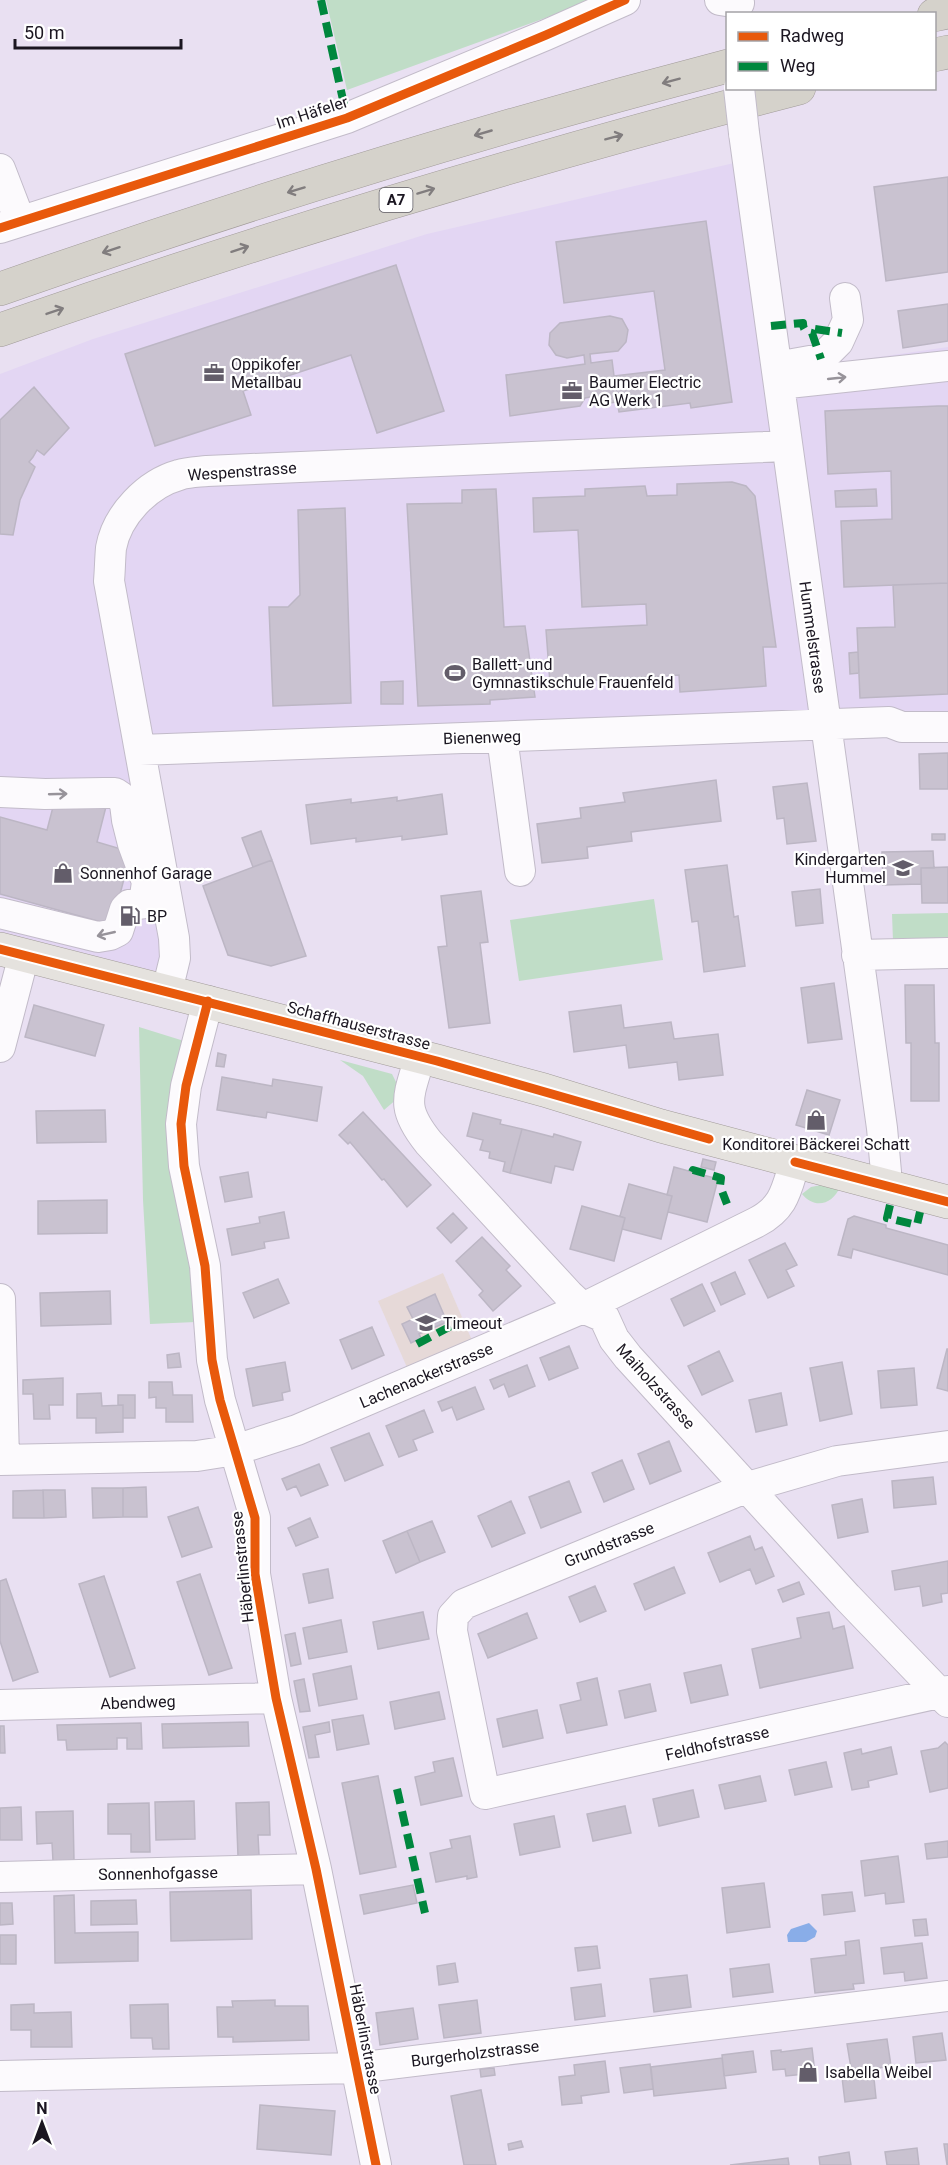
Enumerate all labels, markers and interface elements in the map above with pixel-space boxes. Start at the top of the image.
scale bar [15,12,182,50]
legend [726,12,936,90]
text: 50 m [24,22,64,43]
text: Radweg [780,25,844,46]
text: Weg [780,55,815,76]
one-way arrow [662,76,681,87]
street label: Im Häfeler [274,92,351,133]
one-way arrow [474,128,493,139]
one-way arrow [604,131,623,142]
one-way arrow [287,185,306,196]
one-way arrow [416,185,435,196]
road number: A7 [380,188,412,212]
one-way arrow [230,243,249,254]
one-way arrow [102,246,121,257]
one-way arrow [45,304,64,315]
place label: Oppikofer Metallbau [231,355,302,392]
office icon: Oppikofer Metallbau [202,361,226,385]
one-way arrow [827,372,846,383]
place label: Baumer Electric AG Werk 1 [589,373,701,410]
office icon: Baumer Electric AG Werk 1 [560,379,584,403]
street label: Wespenstrasse [187,458,297,485]
street label: Hummelstrasse [795,580,830,694]
place label: Ballett- und Gymnastikschule Frauenfeld [472,655,674,692]
sports icon: Ballett- und Gymnastikschule Frauenfeld [443,661,467,685]
street label: Bienenweg [443,727,521,748]
one-way arrow [48,788,68,799]
place label: Kindergarten Hummel [794,850,886,887]
school or university icon: Kindergarten Hummel [891,856,915,880]
shop icon: Sonnenhof Garage [51,861,75,885]
place label: Sonnenhof Garage [80,864,212,883]
fuel station icon: BP [118,904,142,928]
place label: BP [147,907,167,926]
one-way arrow [97,929,116,941]
street label: Schaffhauserstrasse [285,997,432,1054]
shop icon: Konditorei Bäckerei Schatt [804,1108,828,1132]
place label: Konditorei Bäckerei Schatt [722,1135,910,1154]
school or university icon: Timeout [414,1311,438,1335]
place label: Timeout [443,1314,502,1333]
street label: Lachenackerstrasse [357,1339,496,1412]
street label: Maiholzstrasse [612,1340,699,1433]
street label: Häberlinstrasse [227,1510,258,1624]
street label: Grundstrasse [561,1518,657,1571]
street label: Abendweg [100,1692,176,1713]
street label: Feldhofstrasse [663,1722,771,1765]
street label: Sonnenhofgasse [98,1863,218,1884]
street label: Häberlinstrasse [346,1982,386,2096]
street label: Burgerholzstrasse [410,2036,540,2071]
shop icon: Isabella Weibel [796,2060,820,2084]
place label: Isabella Weibel [825,2063,932,2082]
north arrow [12,2093,72,2153]
text: N [36,2099,48,2118]

